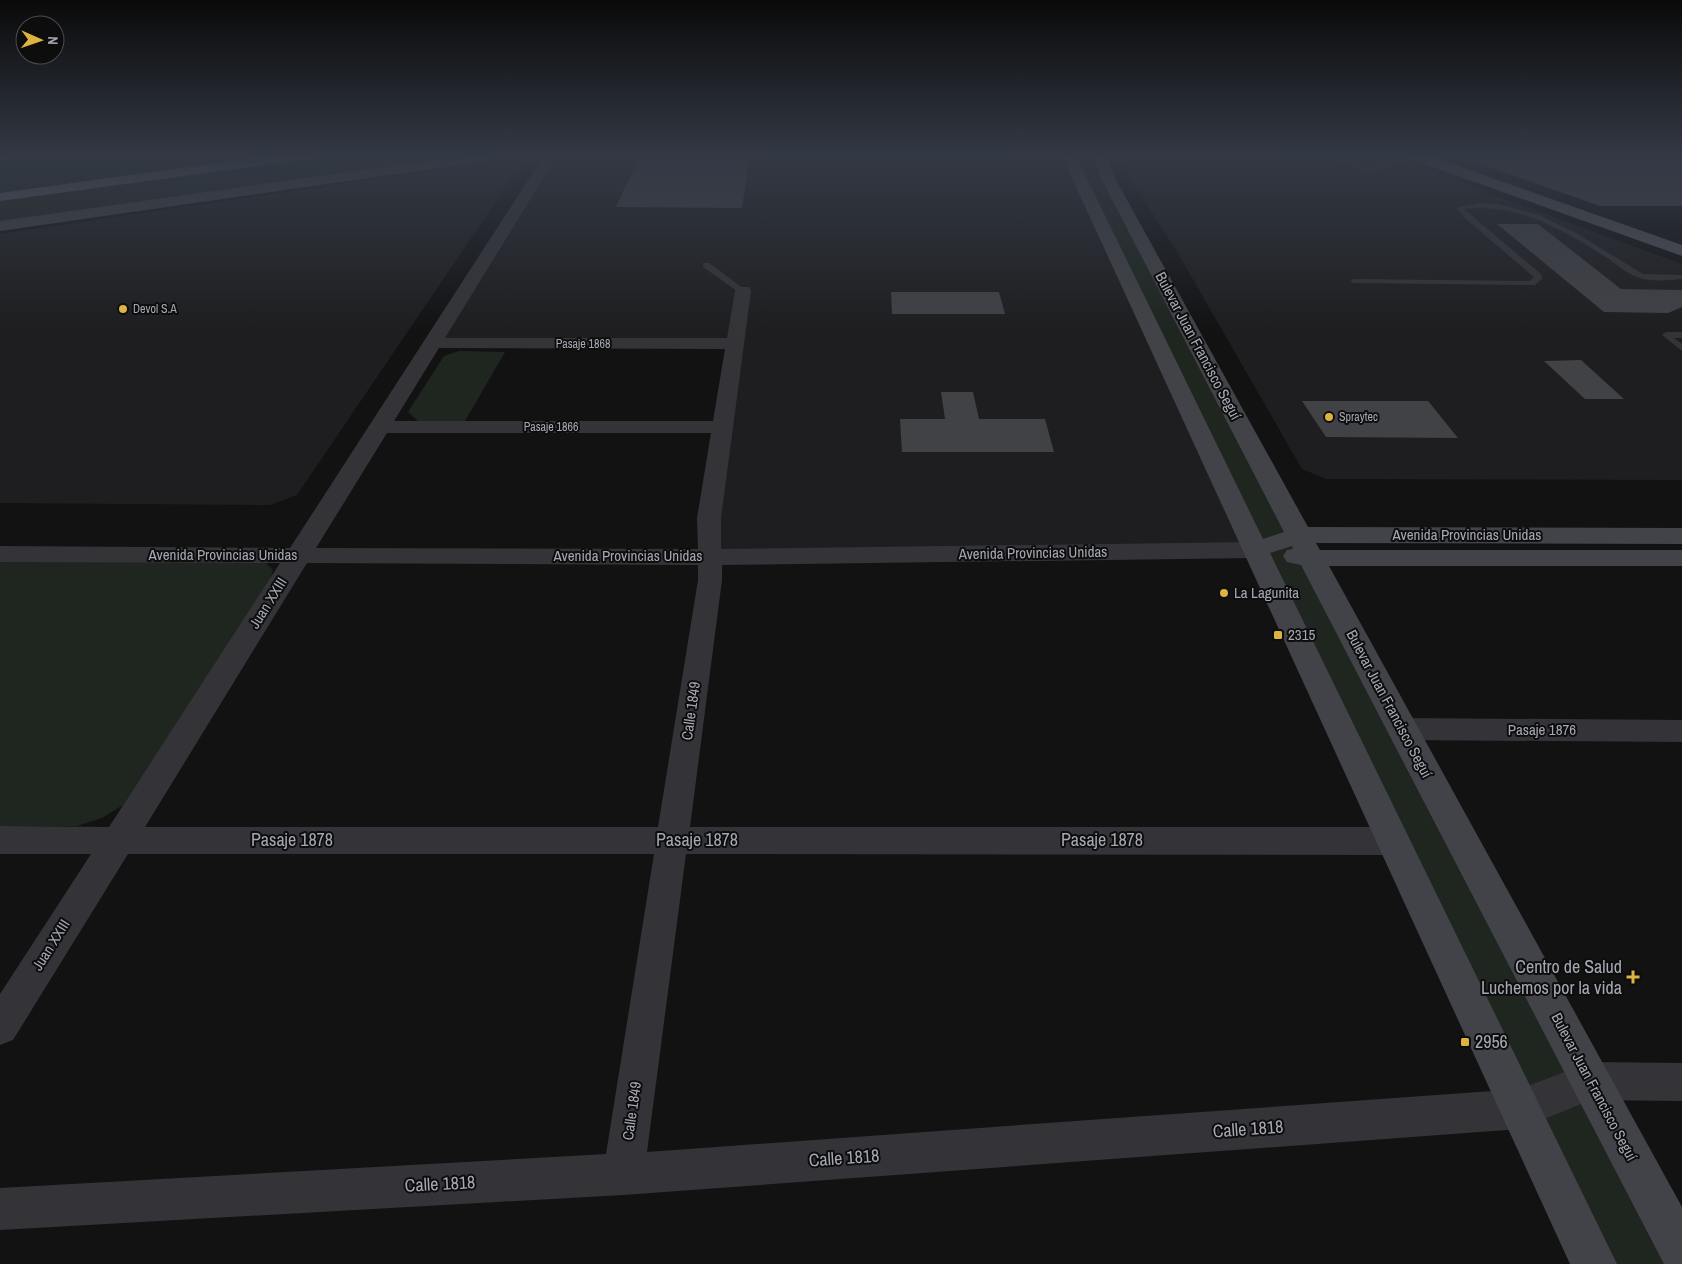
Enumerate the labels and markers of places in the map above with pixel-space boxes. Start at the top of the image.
place label: Devol S.A [133,301,177,317]
marker: Devol S.A [117,303,129,315]
place label: Spraytec [1339,409,1378,425]
marker: Spraytec [1323,411,1335,423]
place label: La Lagunita [1234,582,1299,603]
marker: La Lagunita [1218,587,1230,599]
place label: 2315 [1288,624,1316,645]
marker: 2315 [1272,629,1284,641]
place label: Centro de Salud Luchemos por la vida [1481,954,1622,1000]
marker: Centro de Salud Luchemos por la vida [1626,970,1640,984]
place label: 2956 [1475,1029,1508,1054]
marker: 2956 [1459,1036,1471,1048]

